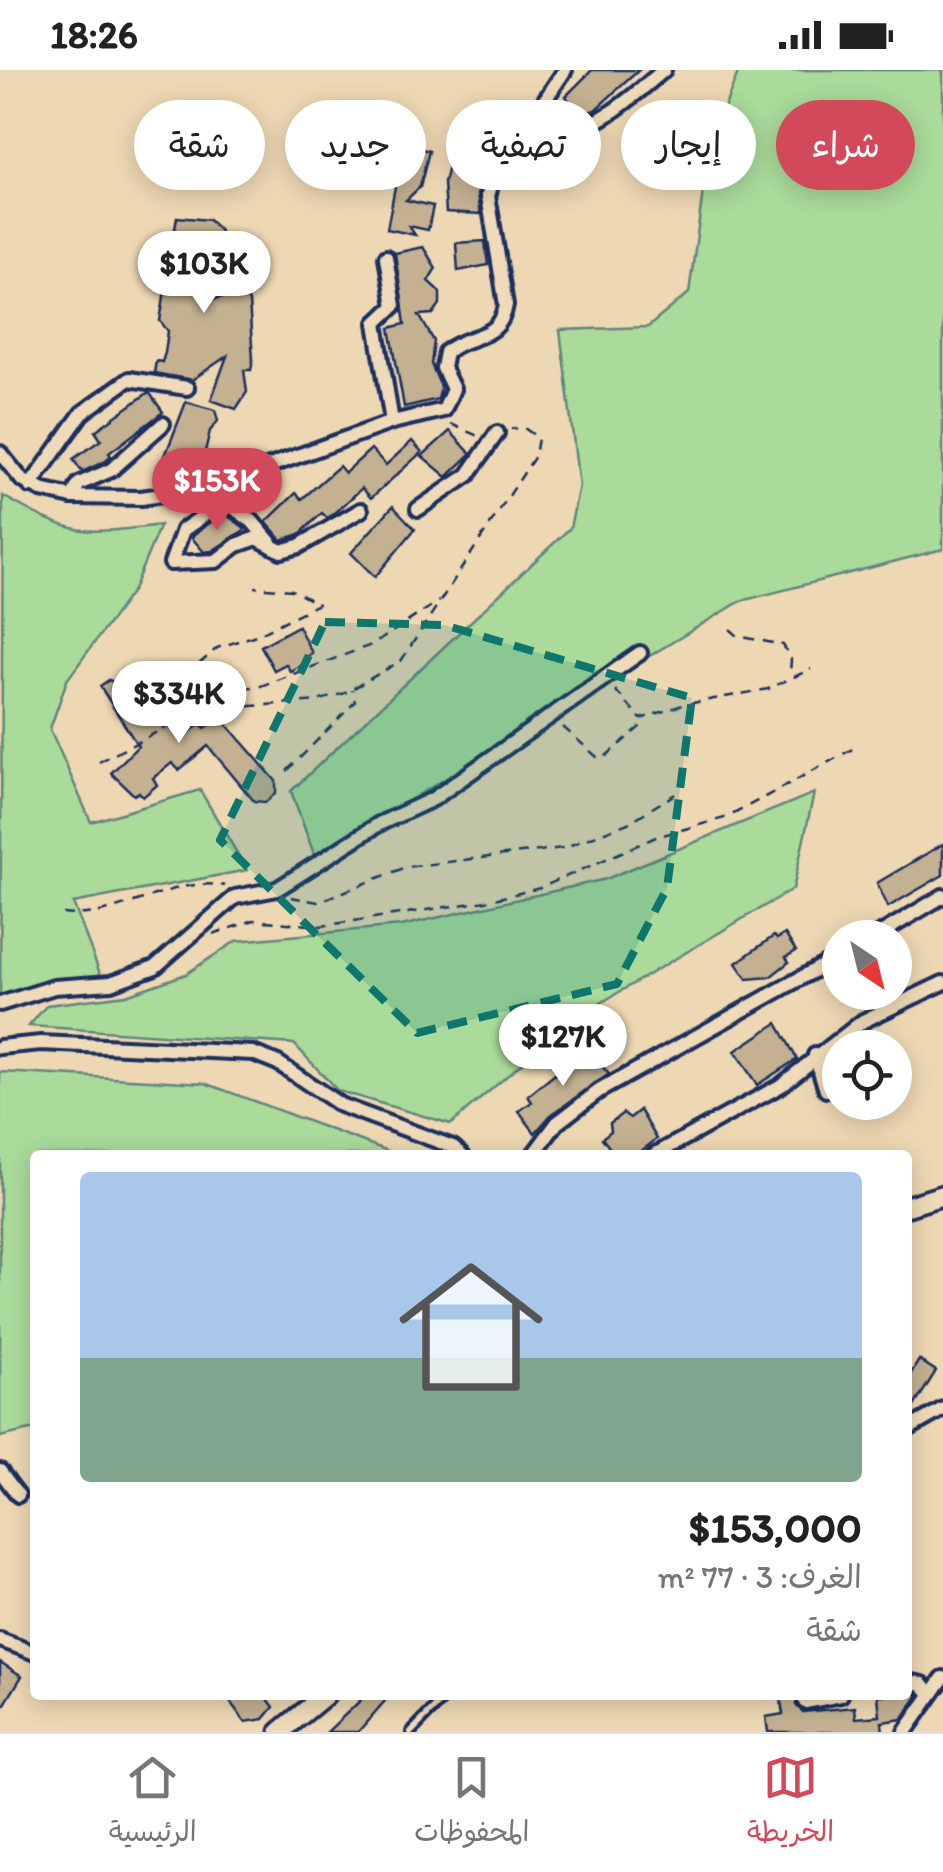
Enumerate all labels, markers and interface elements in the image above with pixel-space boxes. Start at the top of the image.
text: 18:26 [50,12,138,58]
chip: شقة [134,100,265,190]
chip: جديد [285,100,426,190]
chip: تصفية [446,100,601,190]
chip: إيجار [621,100,756,190]
chip: شراء [776,100,915,190]
pin: $103K [134,231,274,316]
text: $103K [160,244,248,282]
pin: $153K [147,448,287,533]
text: $153K [174,461,260,499]
pin: $334K [109,661,249,746]
text: $334K [134,674,224,712]
north arrow [822,920,912,1010]
map controls [822,920,912,1120]
pin: $127K [493,1004,633,1089]
text: $127K [521,1017,605,1055]
button: locate [822,1030,912,1120]
icon: home [381,1237,561,1417]
text: $153,000 [689,1502,862,1553]
text: الغرف: 3 · 77 m² [658,1558,862,1596]
text: شقة [806,1611,862,1649]
tab: الرئيسية [109,1750,197,1856]
tab: المحفوظات [414,1750,529,1856]
tab: الخريطة [747,1750,834,1856]

